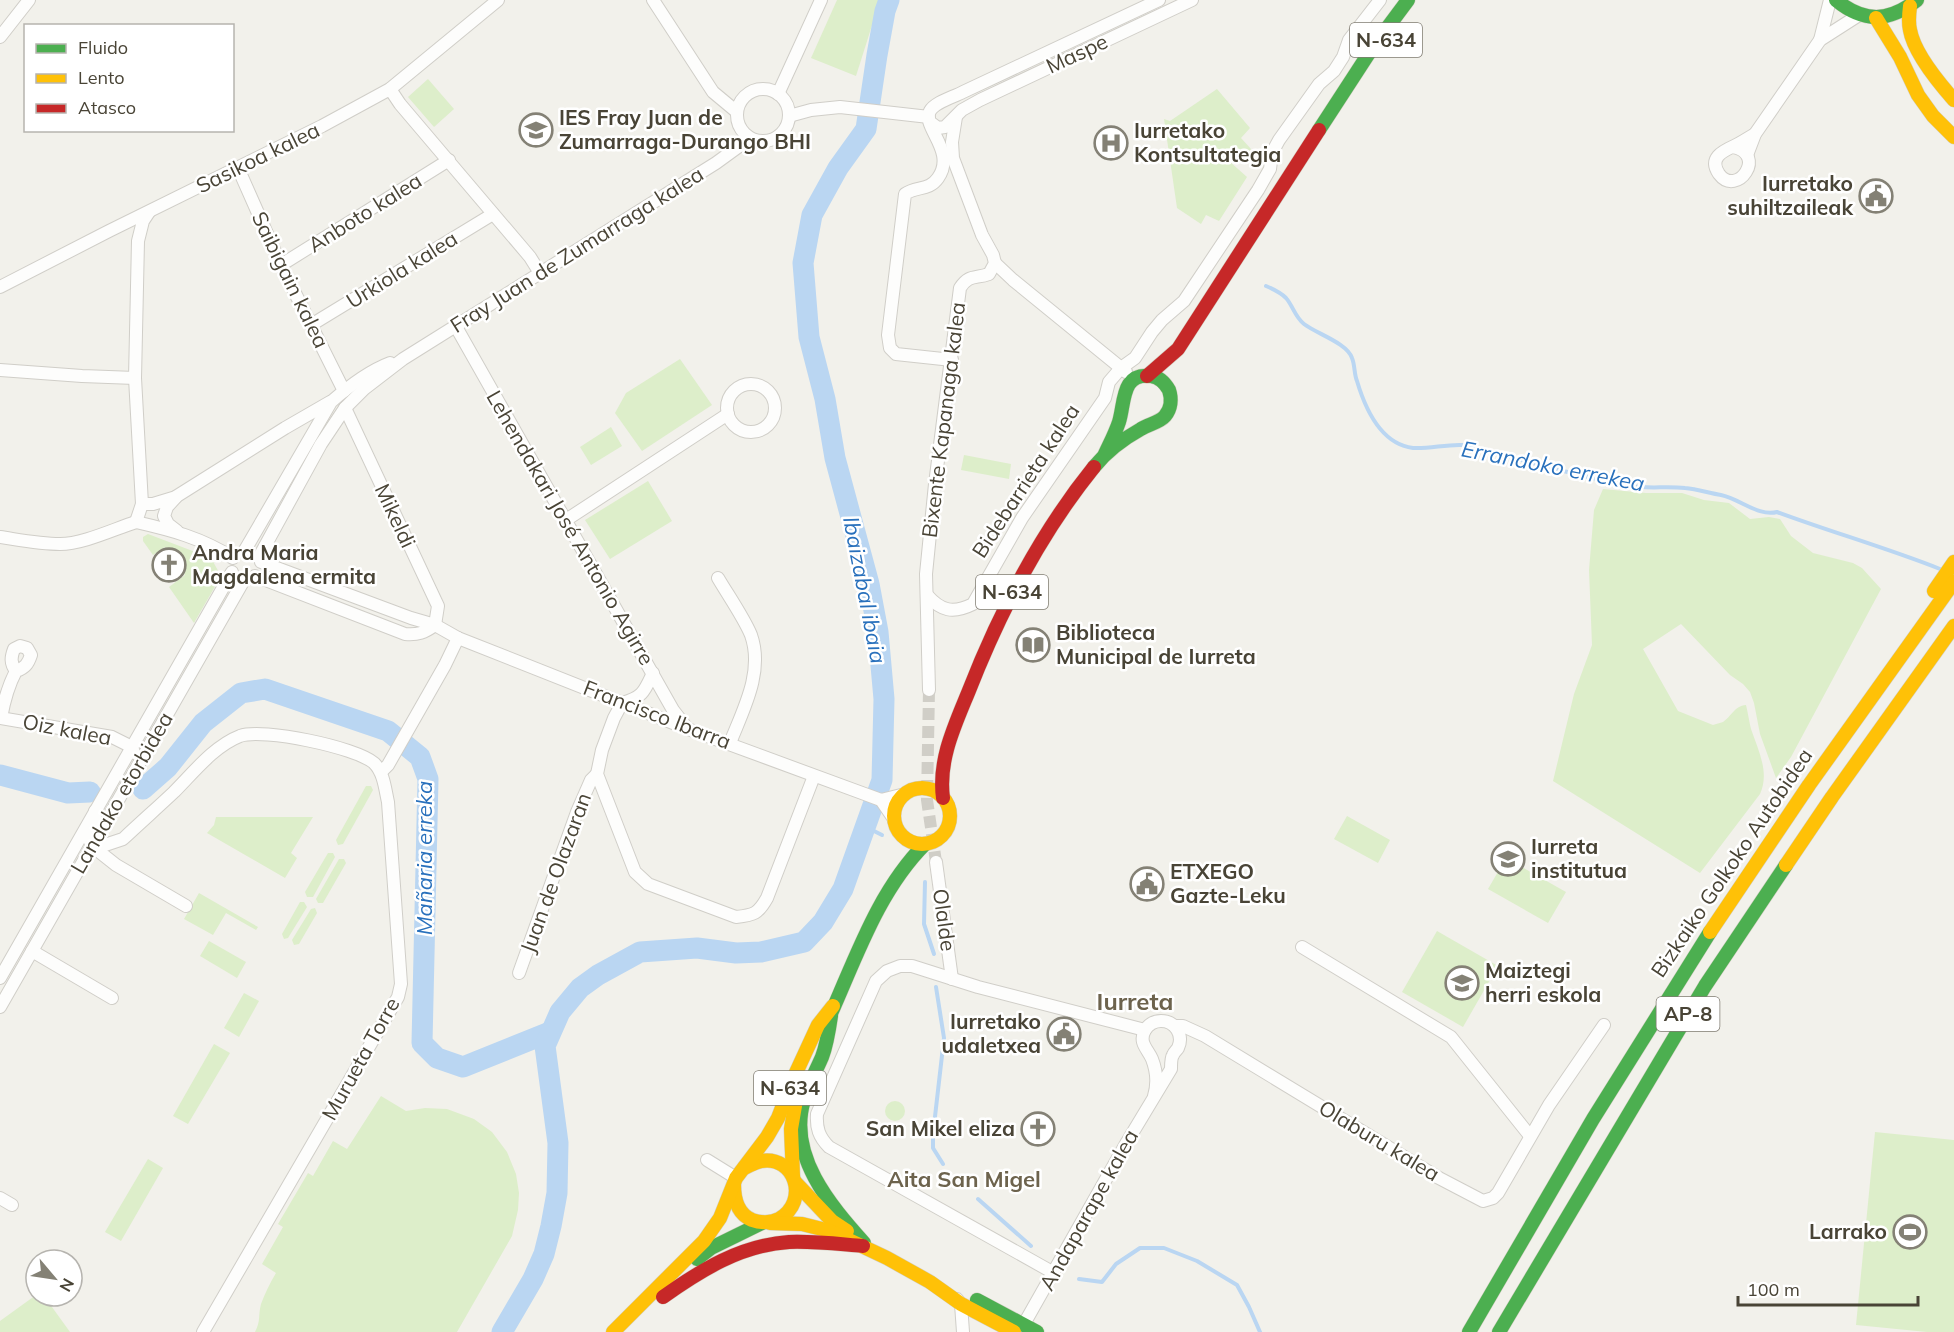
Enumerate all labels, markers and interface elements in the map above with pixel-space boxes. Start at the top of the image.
road number: N-634 [1350,23,1422,57]
legend [24,24,234,132]
street label: Maspe [1042,28,1112,79]
text: Fluido [78,36,128,59]
text: Lento [78,66,125,89]
text: Atasco [78,96,136,119]
place label: IES Fray Juan de Zumarraga-Durango BHI [559,104,811,154]
school or university icon: IES Fray Juan de Zumarraga-Durango BHI [518,112,554,148]
street label: Sasikoa kalea [192,116,324,198]
place label: Iurretako Kontsultategia [1134,117,1281,167]
hospital icon: Iurretako Kontsultategia [1093,125,1129,161]
street label: Fray Juan de Zumarraga kalea [445,160,708,338]
street label: Anboto kalea [303,167,426,257]
place label: Iurretako suhiltzaileak [1727,170,1853,220]
public building icon: Iurretako suhiltzaileak [1858,178,1894,214]
street label: Saibigain kalea [247,207,335,352]
street label: Urkiola kalea [341,225,462,314]
street label: Bixente Kapanaga kalea [916,301,970,539]
street label: Lehendakari José Antonio Agirre [481,386,660,669]
street label: Bidebarrieta kalea [966,399,1085,562]
water label: Errandoko errekea [1459,435,1647,497]
street label: Mikeldi [370,479,422,552]
water label: Ibaizabal ibaia [837,514,893,666]
place label: Andra Maria Magdalena ermita [192,539,376,589]
church icon: Andra Maria Magdalena ermita [151,547,187,583]
road number: N-634 [976,575,1048,609]
place label: Biblioteca Municipal de Iurreta [1056,619,1256,669]
library icon: Biblioteca Municipal de Iurreta [1015,627,1051,663]
street label: Francisco Ibarra [580,674,735,754]
street label: Landako etorbidea [64,707,178,878]
street label: Oiz kalea [21,708,114,750]
street label: Bizkaiko Golkoko Autobidea [1645,743,1818,982]
water label: Mañaria erreka [410,781,438,935]
street label: Juan de Olazaran [514,789,596,956]
place label: Iurreta institutua [1531,833,1627,883]
school or university icon: Iurreta institutua [1490,841,1526,877]
place label: ETXEGO Gazte-Leku [1170,858,1286,908]
public building icon: ETXEGO Gazte-Leku [1129,866,1165,902]
street label: Olalde [928,887,962,953]
place label: Maiztegi herri eskola [1485,957,1601,1007]
school or university icon: Maiztegi herri eskola [1444,965,1480,1001]
district label: Iurreta [1097,986,1173,1016]
street label: Murueta Torre [316,993,405,1124]
road number: AP-8 [1656,997,1720,1031]
place label: Iurretako udaletxea [942,1008,1041,1058]
public building icon: Iurretako udaletxea [1046,1016,1082,1052]
road number: N-634 [754,1071,826,1105]
street label: Olaburu kalea [1314,1094,1445,1186]
church icon: San Mikel eliza [1020,1111,1056,1147]
place label: San Mikel eliza [866,1115,1015,1141]
street label: Andaparape kalea [1033,1124,1143,1295]
district label: Aita San Migel [887,1165,1041,1193]
sports icon: Larrako [1892,1214,1928,1250]
place label: Larrako [1809,1218,1887,1244]
north arrow [24,1248,84,1308]
scale bar [1738,1269,1918,1307]
text: N [55,1275,79,1295]
text: 100 m [1747,1278,1800,1301]

